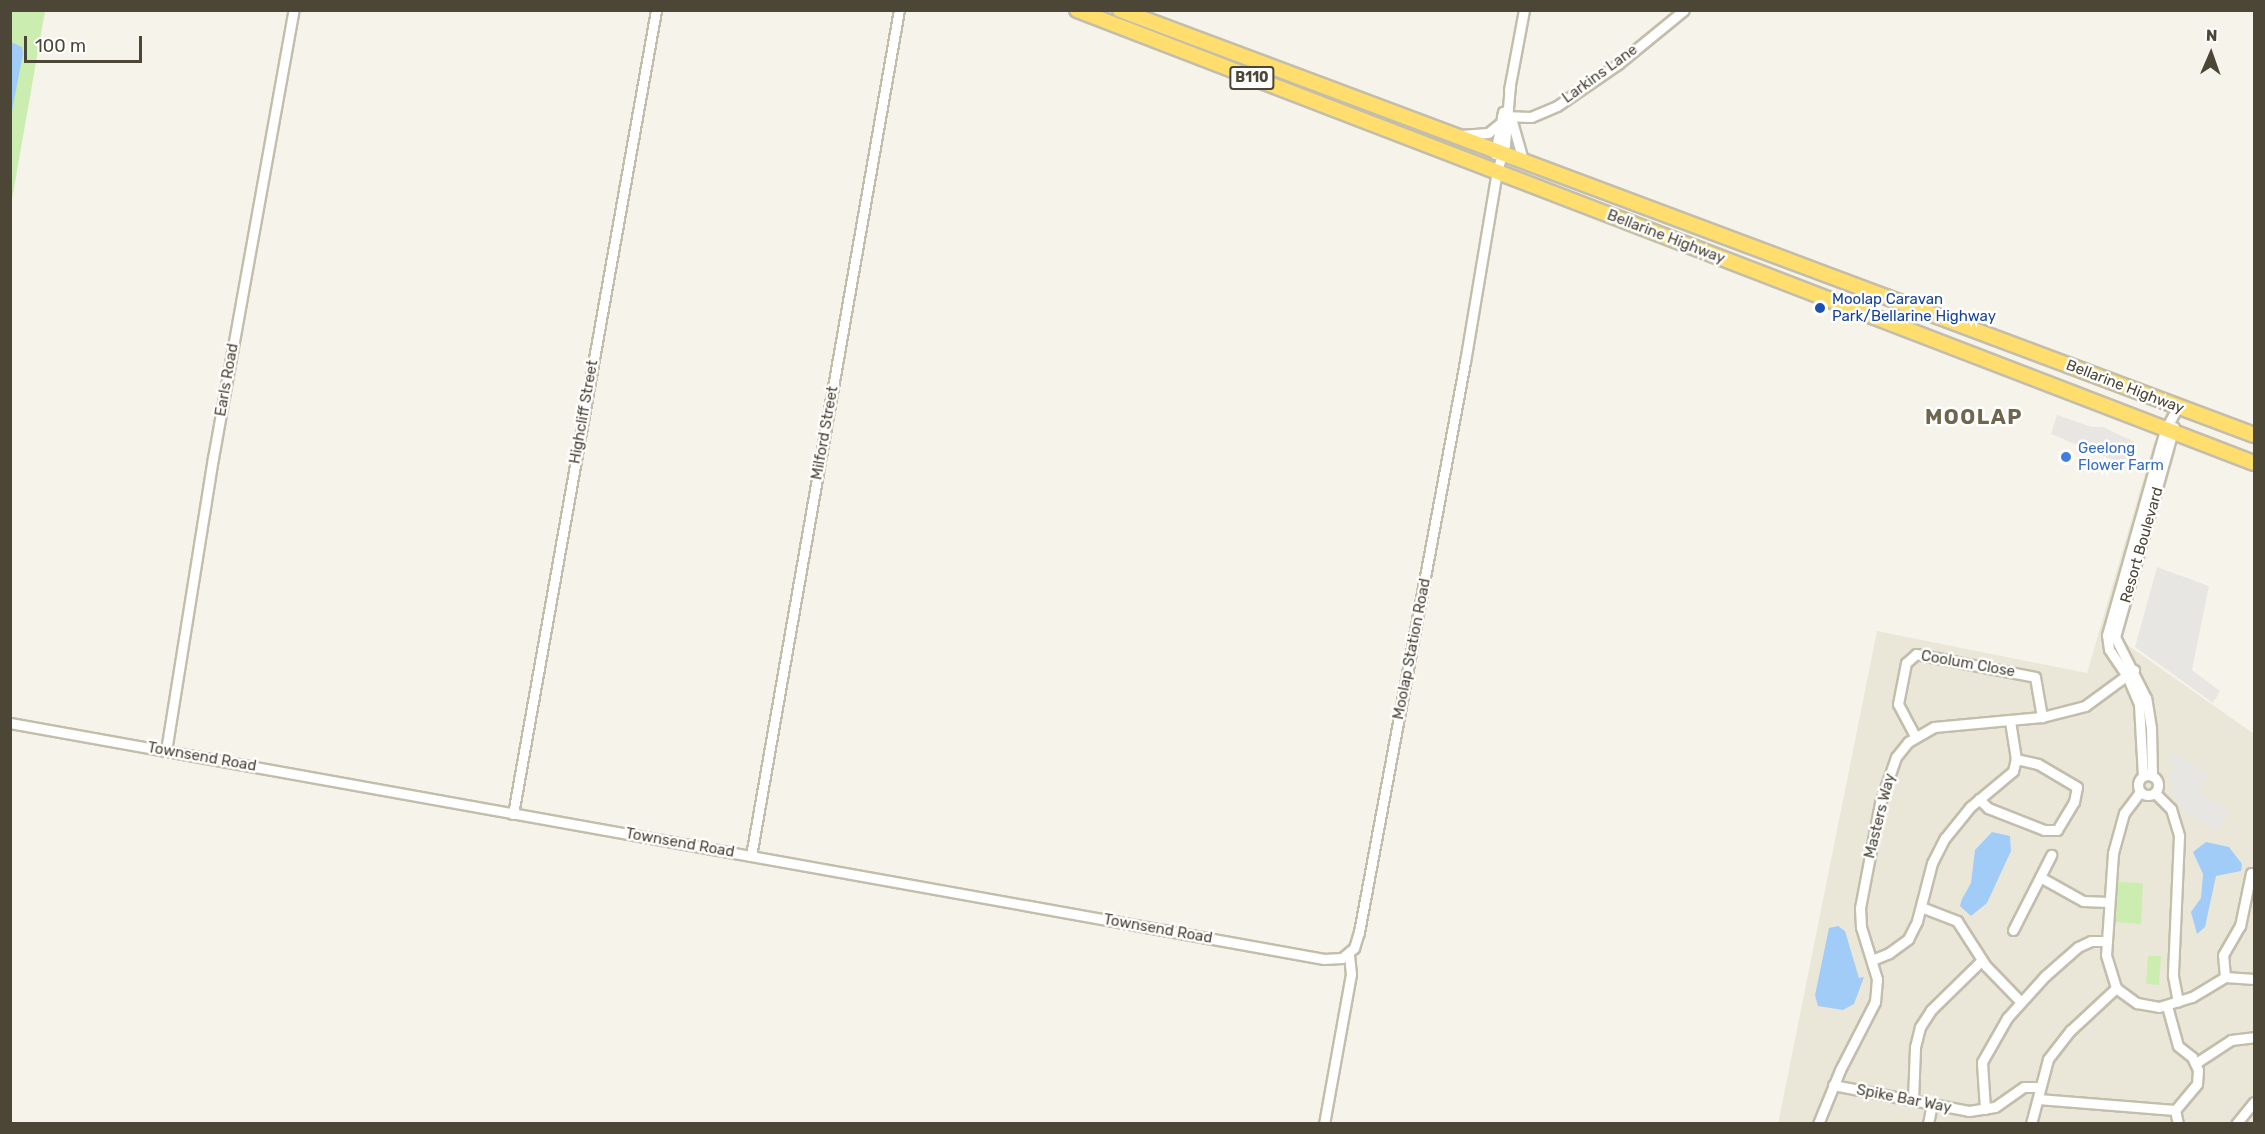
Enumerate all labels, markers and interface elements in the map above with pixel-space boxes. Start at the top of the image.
scale bar [27,24,146,62]
north arrow [2181,24,2241,84]
text: N [2206,26,2218,45]
text: 100 m [35,35,86,57]
street label: Larkins Lane [1559,41,1641,107]
road number: B110 [1228,67,1276,89]
street label: Bellarine Highway [1604,206,1728,268]
place label: Moolap Caravan Park/Bellarine Highway [1832,290,1996,325]
marker: Moolap Caravan Park/Bellarine Highway [1813,301,1827,315]
street label: Earls Road [212,342,242,418]
street label: Bellarine Highway [2063,356,2187,418]
street label: Highcliff Street [566,359,602,465]
street label: Milford Street [808,385,842,481]
district label: MOOLAP [1925,404,2023,430]
place label: Geelong Flower Farm [2078,439,2164,474]
marker: Geelong Flower Farm [2059,450,2073,464]
street label: Resort Boulevard [2117,485,2167,605]
street label: Moolap Station Road [1389,577,1435,721]
street label: Coolum Close [1920,647,2016,681]
street label: Townsend Road [146,739,258,775]
street label: Masters Way [1861,772,1899,860]
street label: Townsend Road [624,825,736,861]
street label: Townsend Road [1102,911,1214,947]
street label: Spike Bar Way [1855,1081,1953,1117]

